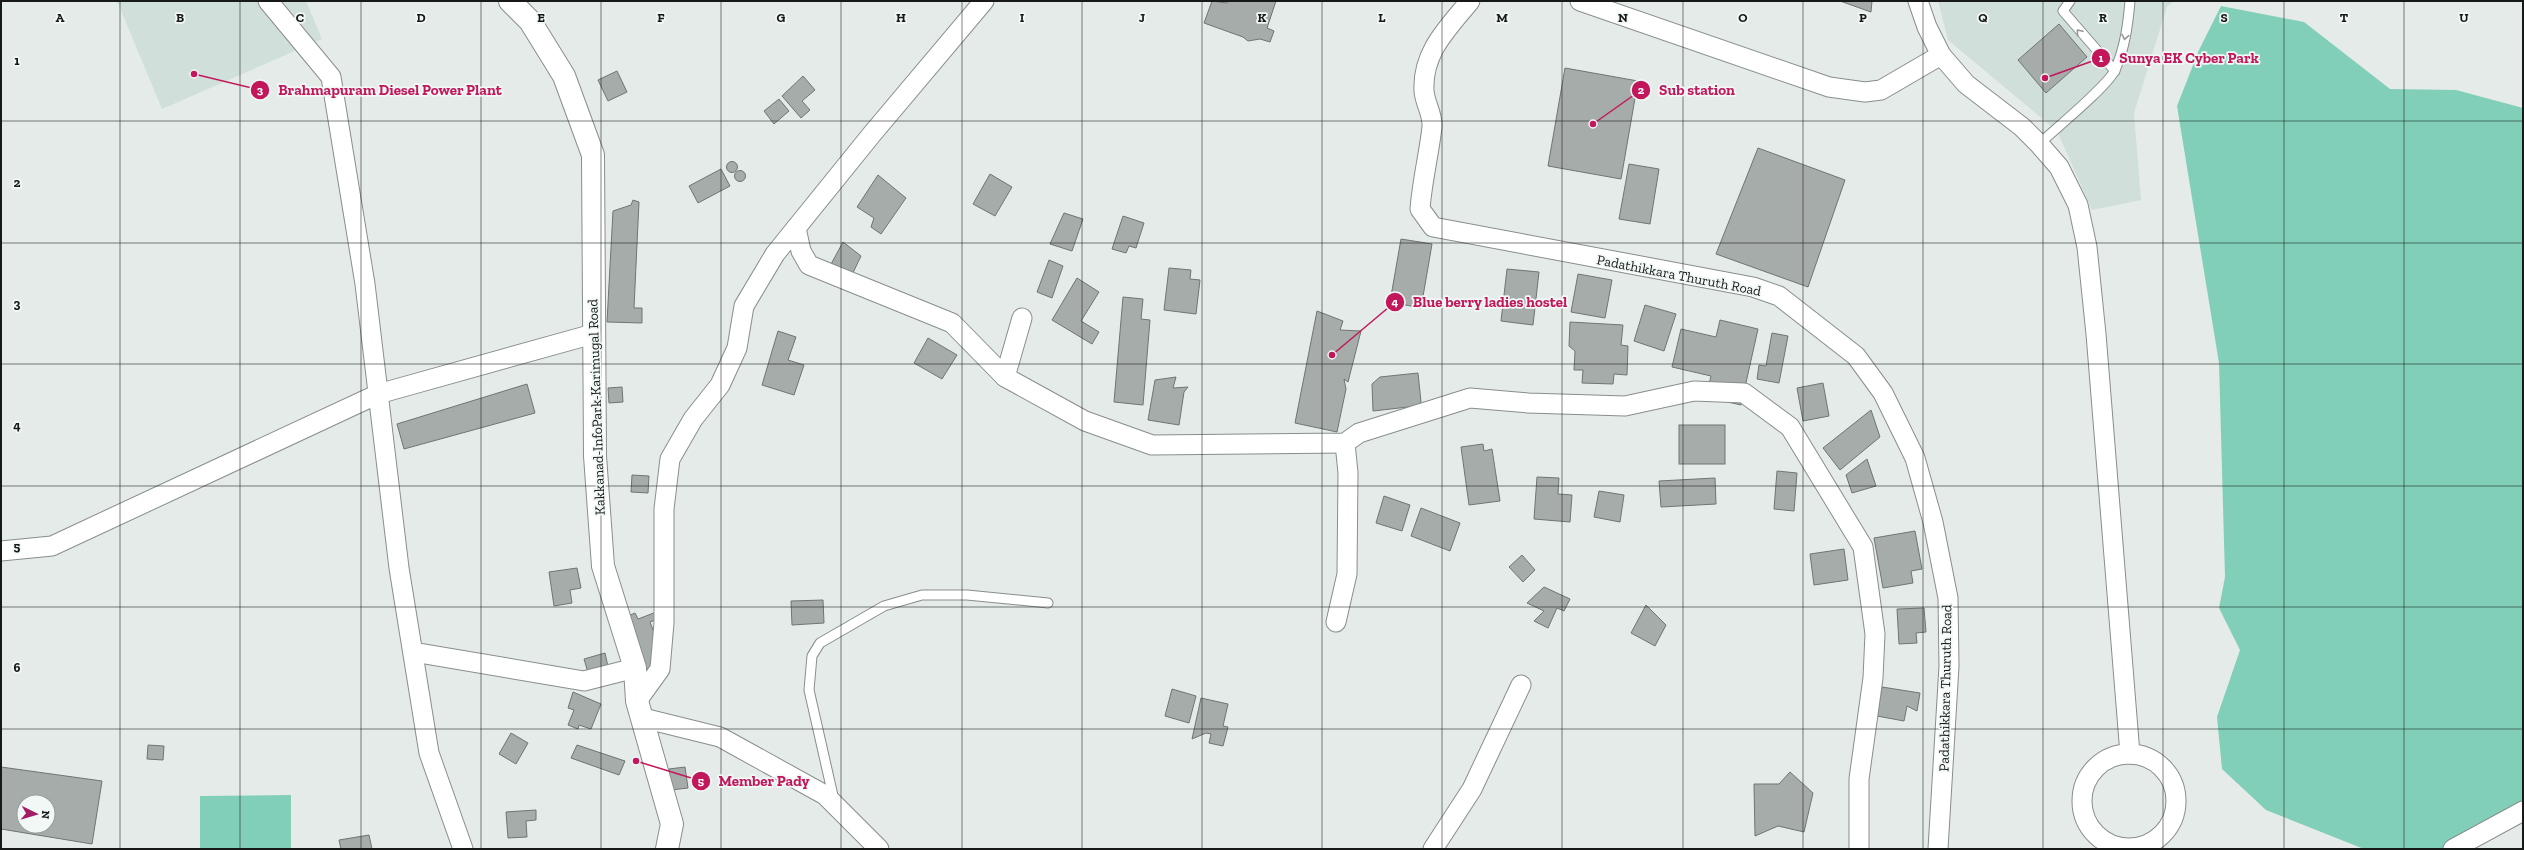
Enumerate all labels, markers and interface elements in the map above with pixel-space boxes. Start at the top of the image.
text: A [56,10,65,25]
text: B [176,10,184,25]
text: C [296,10,304,25]
text: D [416,10,426,25]
text: E [537,10,545,25]
text: F [657,10,665,25]
text: G [777,10,786,25]
text: H [896,10,906,25]
text: I [1020,10,1025,25]
text: J [1139,10,1145,25]
text: K [1258,10,1267,25]
text: L [1378,10,1386,25]
text: M [1496,10,1508,25]
text: N [1618,10,1628,25]
text: O [1738,10,1748,25]
text: P [1859,10,1867,25]
text: Q [1978,10,1988,25]
text: R [2099,10,2108,25]
text: S [2220,10,2228,25]
text: T [2340,10,2349,25]
text: U [2459,10,2469,25]
one-way arrow [2077,29,2084,36]
one-way arrow [2121,33,2130,40]
callout: Sunya EK Cyber Park [2091,44,2266,71]
text: Sunya EK Cyber Park [2119,49,2259,67]
text: 1 [2099,51,2104,65]
text: 1 [14,53,20,68]
callout: Brahmapuram Diesel Power Plant [250,76,510,103]
callout: Sub station [1631,76,1743,103]
text: Brahmapuram Diesel Power Plant [278,81,503,99]
text: Sub station [1659,81,1735,99]
text: 3 [257,83,264,97]
text: 2 [1638,83,1645,97]
text: 2 [14,175,21,190]
street label: Padathikkara Thuruth Road [1595,251,1763,300]
callout: Blue berry ladies hostel [1385,289,1575,316]
text: Blue berry ladies hostel [1413,293,1567,311]
text: 4 [1392,295,1399,309]
text: 3 [14,296,21,311]
street label: Kakkanad-InfoPark-Karimugal Road [584,298,609,515]
text: 4 [13,418,21,433]
text: 5 [14,539,21,554]
street label: Padathikkara Thuruth Road [1936,604,1955,772]
text: 6 [14,660,21,675]
callout: Member Pady [691,767,818,794]
text: Member Pady [718,772,810,790]
text: 5 [698,774,704,788]
north arrow [16,794,56,834]
text: N [39,810,52,820]

